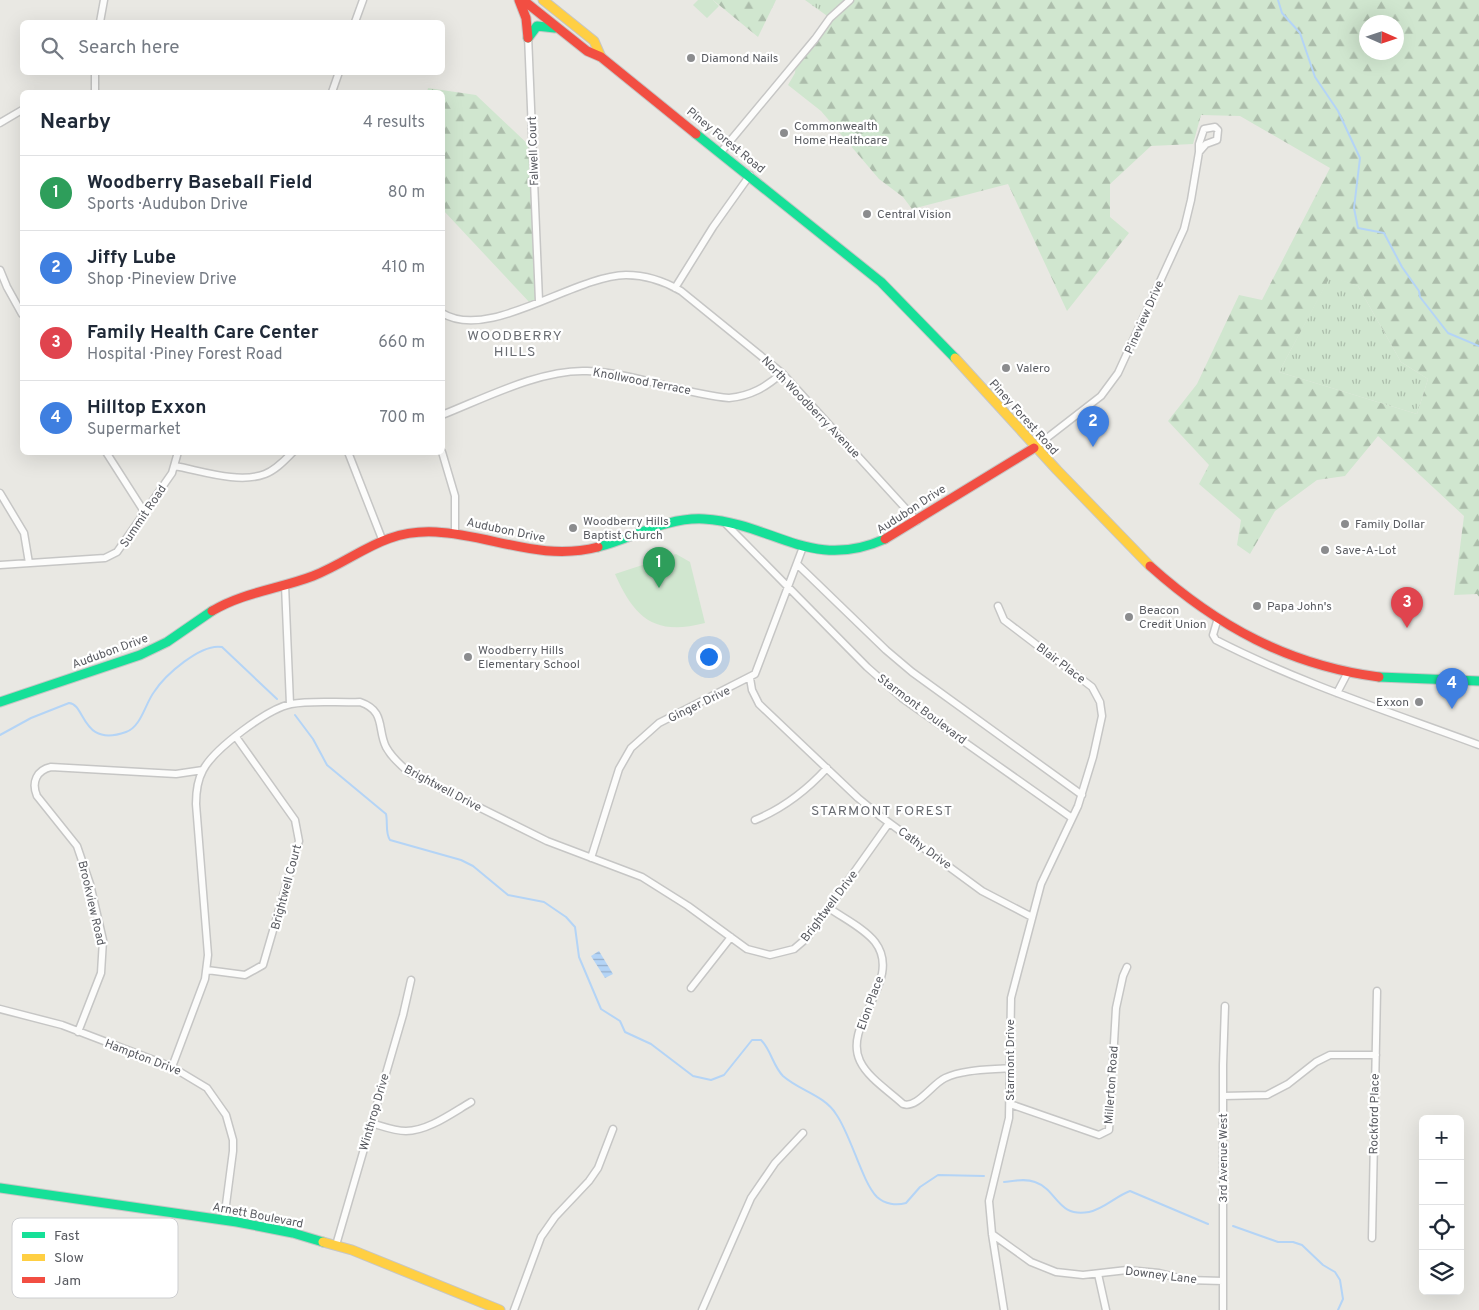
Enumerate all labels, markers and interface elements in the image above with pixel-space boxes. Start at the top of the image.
north arrow [1359,15,1404,60]
search box [20,20,445,75]
icon: search [38,34,66,62]
text: Search here [78,36,180,60]
place label: Diamond Nails [701,51,778,67]
marker: Diamond Nails [685,52,697,64]
street label: Piney Forest Road [683,104,768,177]
text: Nearby [40,109,111,136]
text: 4 results [363,113,425,133]
street label: Falwell Court [525,116,543,186]
place label: Commonwealth Home Healthcare [794,119,887,149]
marker: Commonwealth Home Healthcare [778,127,790,139]
text: Woodberry Baseball Field [87,171,312,195]
text: 1 [53,183,59,203]
text: 80 m [388,183,425,203]
text: Sports · Audubon Drive [87,195,248,215]
place label: Central Vision [877,207,951,223]
marker: Central Vision [861,208,873,220]
text: Jiffy Lube [87,246,176,270]
text: 2 [51,258,61,278]
text: 410 m [382,258,425,278]
text: Shop · Pineview Drive [87,270,237,290]
street label: Pineview Drive [1122,278,1168,357]
text: Family Health Care Center [87,321,319,345]
district label: WOODBERRY HILLS [467,328,563,361]
text: 3 [51,333,61,353]
text: 660 m [378,333,425,353]
text: Hospital · Piney Forest Road [87,345,283,365]
street label: North Woodberry Avenue [757,353,863,462]
place label: Valero [1016,361,1050,377]
marker: Valero [1000,362,1012,374]
street label: Knollwood Terrace [591,365,692,399]
street label: Piney Forest Road [985,376,1062,459]
text: Hilltop Exxon [87,396,206,420]
pin: 2 [1077,406,1109,447]
text: 4 [51,408,61,428]
text: 700 m [379,408,425,428]
text: Supermarket [87,420,181,440]
street label: Audubon Drive [874,481,949,538]
street label: Summit Road [117,482,171,551]
place label: Woodberry Hills Baptist Church [583,514,669,544]
street label: Audubon Drive [465,515,547,547]
place label: Family Dollar [1355,517,1425,533]
marker: Family Dollar [1339,518,1351,530]
marker: Woodberry Hills Baptist Church [567,522,579,534]
place label: Save-A-Lot [1335,543,1396,559]
marker: Save-A-Lot [1319,544,1331,556]
pin: 1 [643,547,675,588]
pin: 3 [1391,587,1423,628]
place label: Papa John's [1267,599,1332,615]
marker: Papa John's [1251,600,1263,612]
place label: Beacon Credit Union [1139,603,1206,633]
marker: Beacon Credit Union [1123,611,1135,623]
street label: Audubon Drive [70,631,151,673]
street label: Blair Place [1033,640,1088,688]
place label: Woodberry Hills Elementary School [478,643,580,673]
your location [696,644,722,670]
marker: Woodberry Hills Elementary School [462,651,474,663]
pin: 4 [1436,668,1468,709]
street label: Starmont Boulevard [874,671,969,749]
street label: Ginger Drive [666,683,733,727]
place label: Exxon [1376,695,1409,711]
marker: Exxon [1413,696,1425,708]
street label: Brightwell Drive [401,762,484,816]
district label: STARMONT FOREST [811,803,953,820]
street label: Cathy Drive [894,824,954,874]
street label: Brightwell Court [268,843,306,932]
street label: Brookview Road [73,859,109,947]
street label: Brightwell Drive [798,868,862,946]
street label: Elon Place [854,974,888,1033]
street label: Starmont Drive [1003,1019,1019,1101]
street label: Hampton Drive [102,1036,183,1080]
street label: Millerton Road [1101,1045,1123,1125]
street label: Winthrop Drive [356,1072,394,1153]
street label: Rockford Place [1366,1073,1384,1155]
street label: 3rd Avenue West [1216,1113,1232,1203]
map controls [1419,1115,1464,1295]
button: + [1419,1115,1464,1160]
button: − [1419,1160,1464,1205]
street label: Arnett Boulevard [211,1199,305,1233]
button: locate [1419,1205,1464,1250]
legend [12,1218,178,1298]
text: Fast [54,1228,80,1245]
text: Slow [54,1250,84,1267]
button: layers [1419,1250,1464,1295]
street label: Downey Lane [1124,1264,1198,1288]
text: Jam [54,1273,81,1290]

